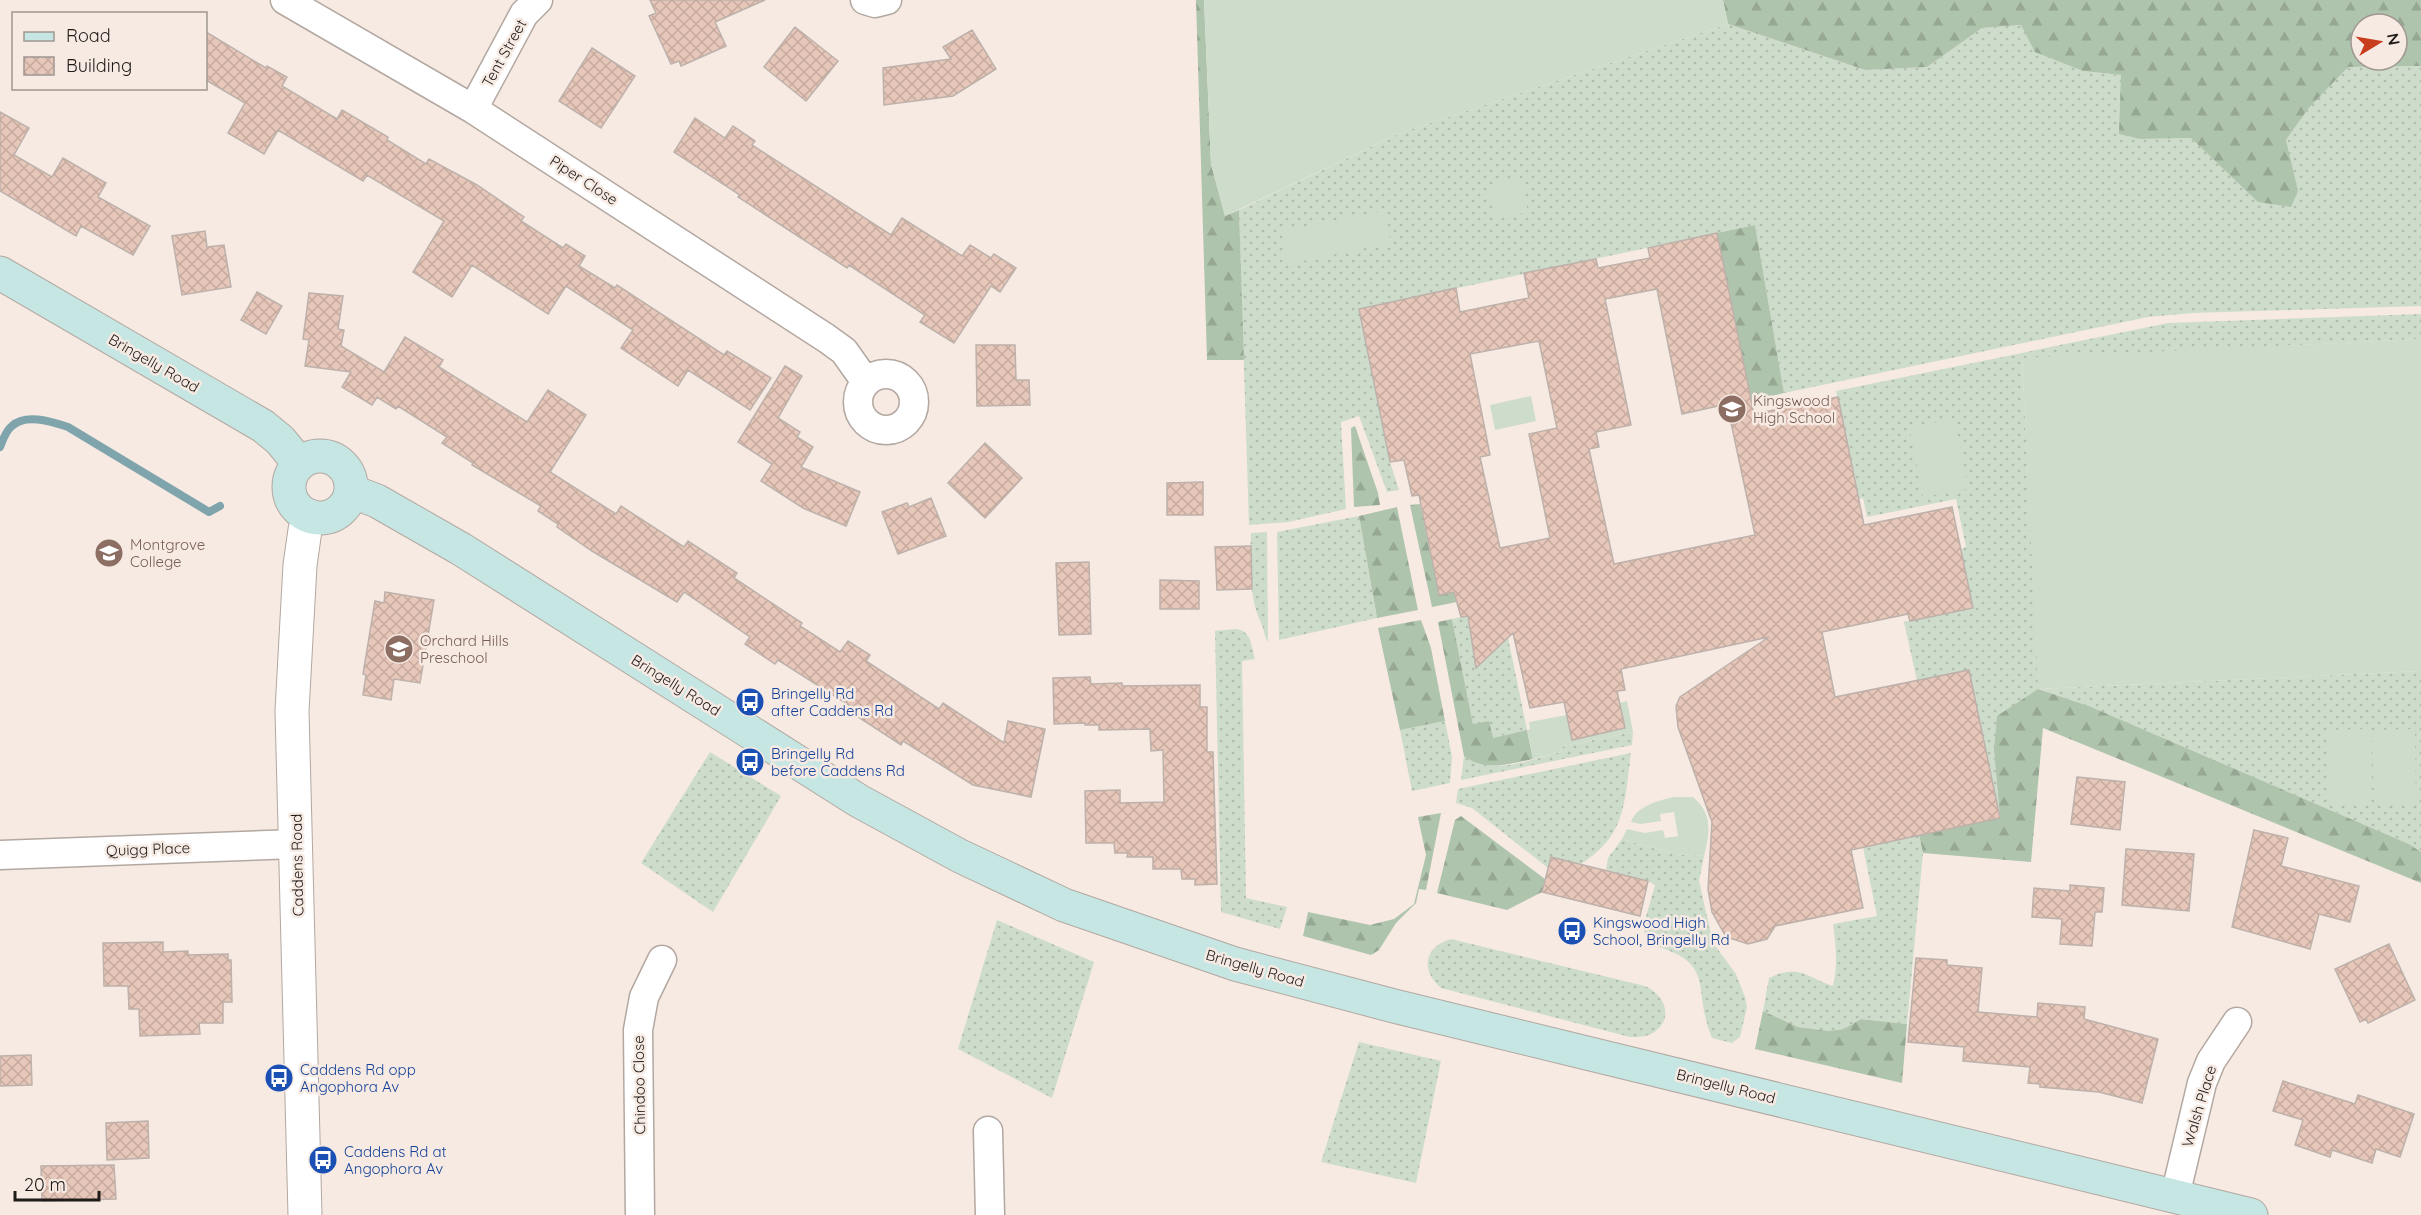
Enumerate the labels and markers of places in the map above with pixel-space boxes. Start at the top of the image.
place label: Kingswood High School [1753,391,1835,427]
school or university icon: Kingswood High School [1716,393,1748,425]
place label: Montgrove College [130,535,205,571]
school or university icon: Montgrove College [93,537,125,569]
place label: Orchard Hills Preschool [420,631,509,667]
school or university icon: Orchard Hills Preschool [383,633,415,665]
place label: Bringelly Rd after Caddens Rd [771,684,893,720]
bus stop icon: Bringelly Rd after Caddens Rd [734,686,766,718]
place label: Bringelly Rd before Caddens Rd [771,744,905,780]
bus stop icon: Bringelly Rd before Caddens Rd [734,746,766,778]
place label: Kingswood High School, Bringelly Rd [1593,913,1730,949]
bus stop icon: Kingswood High School, Bringelly Rd [1556,915,1588,947]
place label: Caddens Rd opp Angophora Av [300,1060,416,1096]
bus stop icon: Caddens Rd opp Angophora Av [263,1062,295,1094]
place label: Caddens Rd at Angophora Av [344,1142,447,1178]
bus stop icon: Caddens Rd at Angophora Av [307,1144,339,1176]

